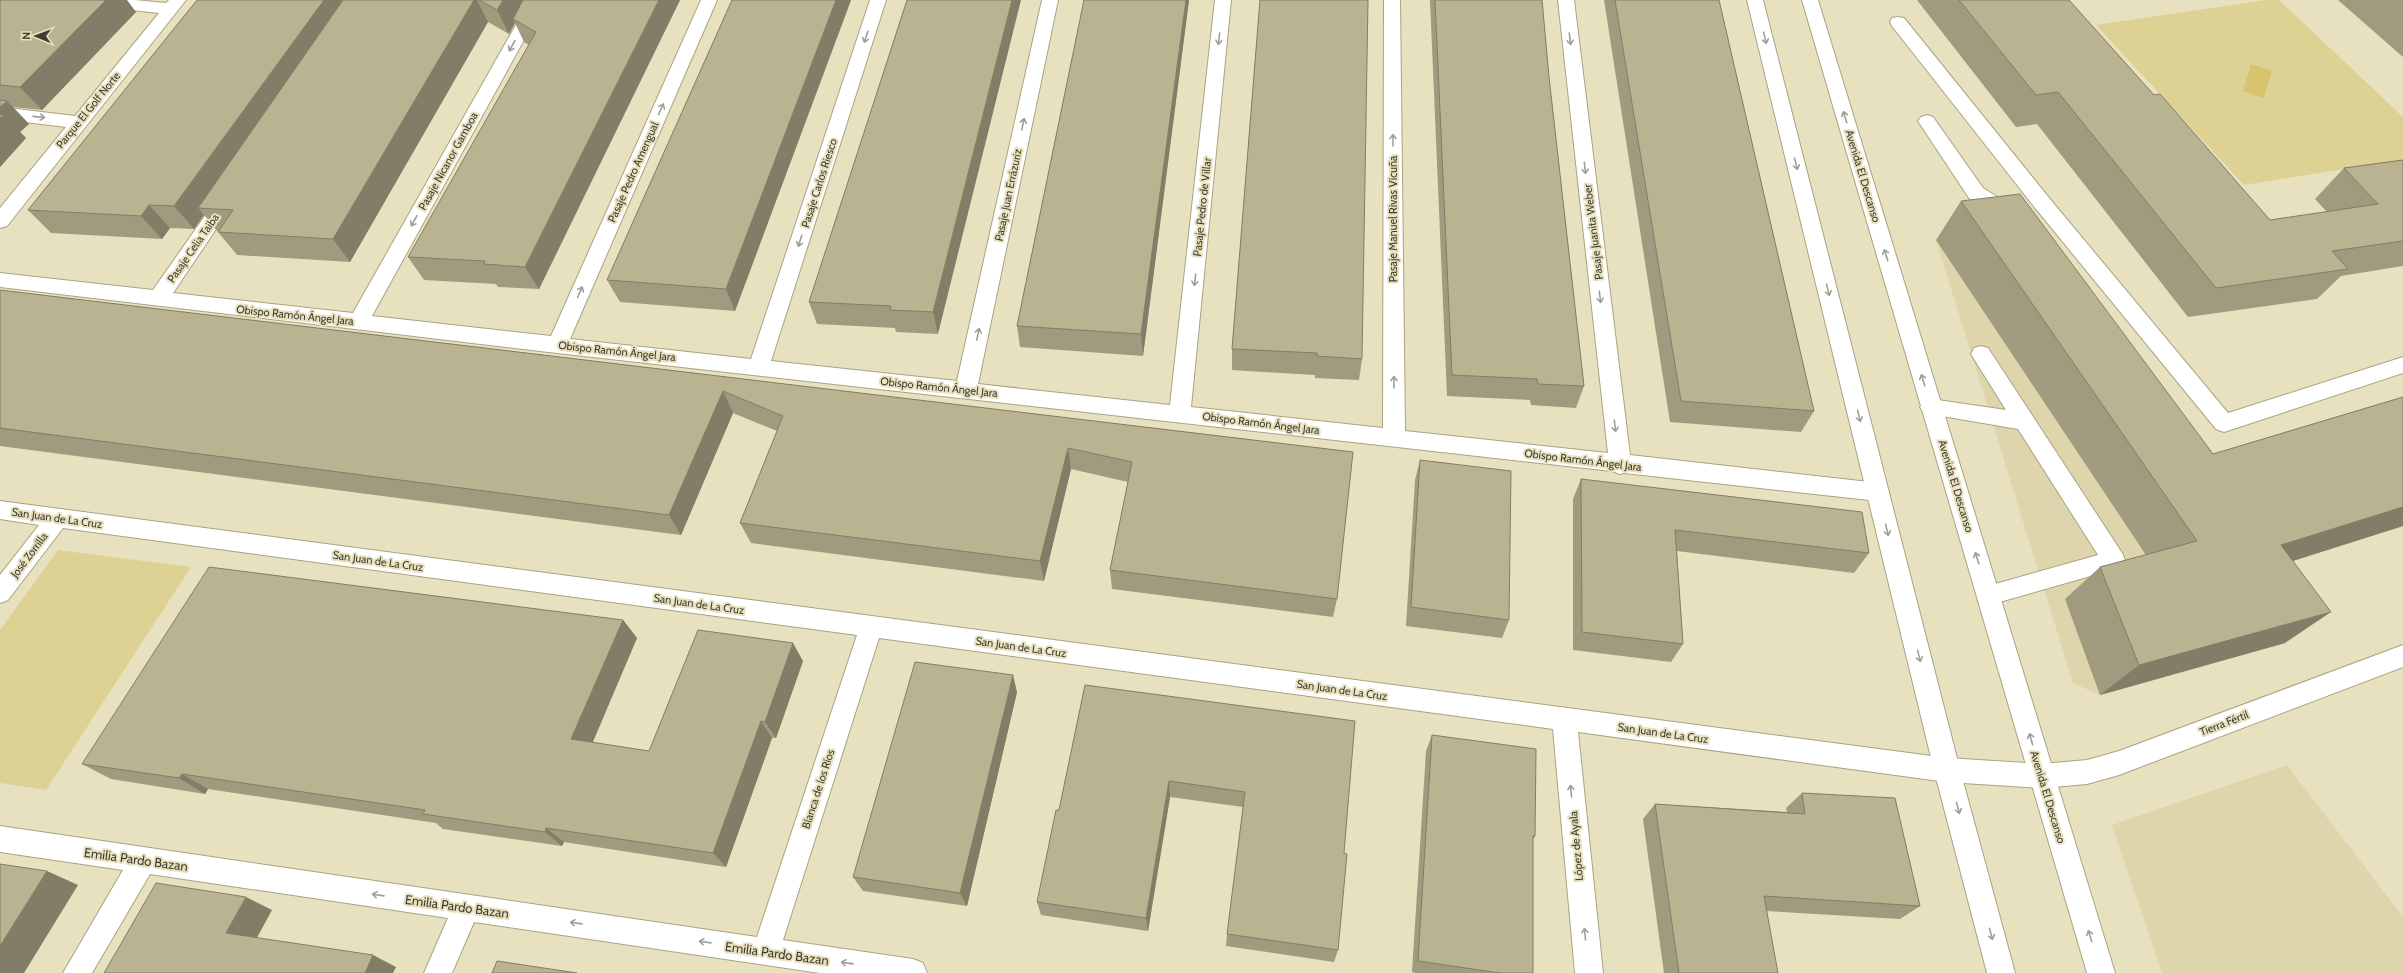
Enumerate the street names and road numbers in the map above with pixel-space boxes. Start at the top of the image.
street label: Parque El Golf Norte [53,69,123,151]
street label: Pasaje Nicanor Gamboa [415,109,481,212]
street label: Pasaje Pedro Amengual [604,119,662,225]
street label: Avenida El Descanso [1842,128,1884,224]
street label: Pasaje Carlos Riesco [798,137,840,229]
street label: Pasaje Juan Errázuriz [991,148,1025,242]
street label: Pasaje Manuel Rivas Vicuña [1386,155,1400,282]
street label: Pasaje Pedro de Villar [1190,156,1214,257]
street label: Pasaje Juanita Weber [1580,183,1606,281]
street label: Pasaje Celia Taiba [164,210,222,285]
street label: Obispo Ramón Ángel Jara [236,302,355,328]
street label: Obispo Ramón Ángel Jara [558,338,677,364]
street label: Obispo Ramón Ángel Jara [880,374,999,400]
street label: Obispo Ramón Ángel Jara [1202,409,1321,437]
street label: Avenida El Descanso [1935,438,1977,534]
street label: Obispo Ramón Ángel Jara [1524,446,1643,474]
street label: San Juan de La Cruz [11,505,103,531]
street label: José Zorrilla [7,529,51,581]
street label: San Juan de La Cruz [332,548,424,574]
street label: San Juan de La Cruz [653,591,745,617]
street label: San Juan de La Cruz [975,634,1067,660]
street label: San Juan de La Cruz [1296,677,1388,703]
street label: Tierra Fértil [2198,707,2251,739]
street label: San Juan de La Cruz [1617,720,1709,746]
street label: Blanca de los Ríos [799,747,838,830]
street label: Avenida El Descanso [2027,749,2069,845]
street label: López de Ayala [1566,810,1586,882]
street label: Emilia Pardo Bazan [83,844,189,874]
street label: Emilia Pardo Bazan [404,891,510,921]
street label: Emilia Pardo Bazan [724,938,830,968]

